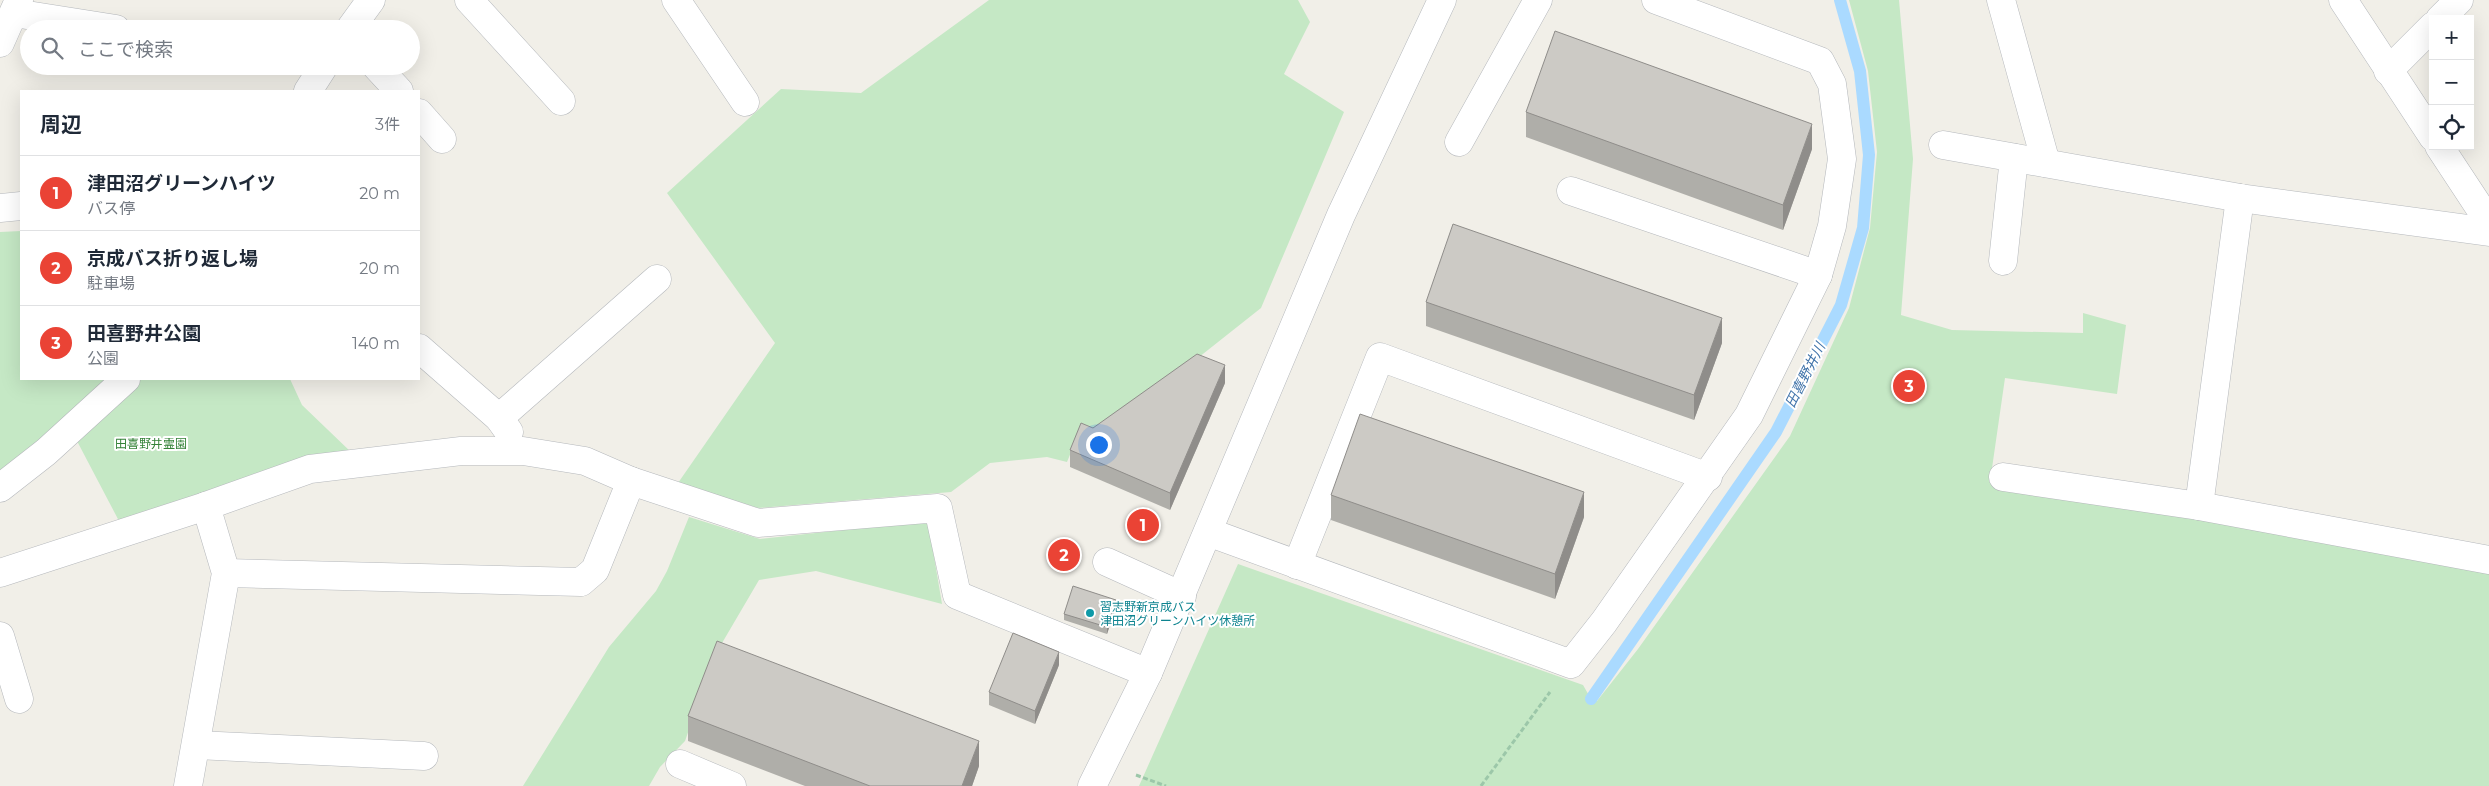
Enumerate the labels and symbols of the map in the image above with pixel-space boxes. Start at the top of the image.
water label: 田喜野井川 [1781,338,1830,410]
pin: 3 [1893,367,1925,405]
your location [1086,432,1112,458]
park label: 田喜野井霊園 [115,436,187,451]
pin: 1 [1127,506,1159,544]
pin: 2 [1048,536,1080,574]
place label: 習志野新京成バス 津田沼グリーンハイツ休憩所 [1100,599,1255,628]
marker: 習志野新京成バス 津田沼グリーンハイツ休憩所 [1084,607,1096,619]

